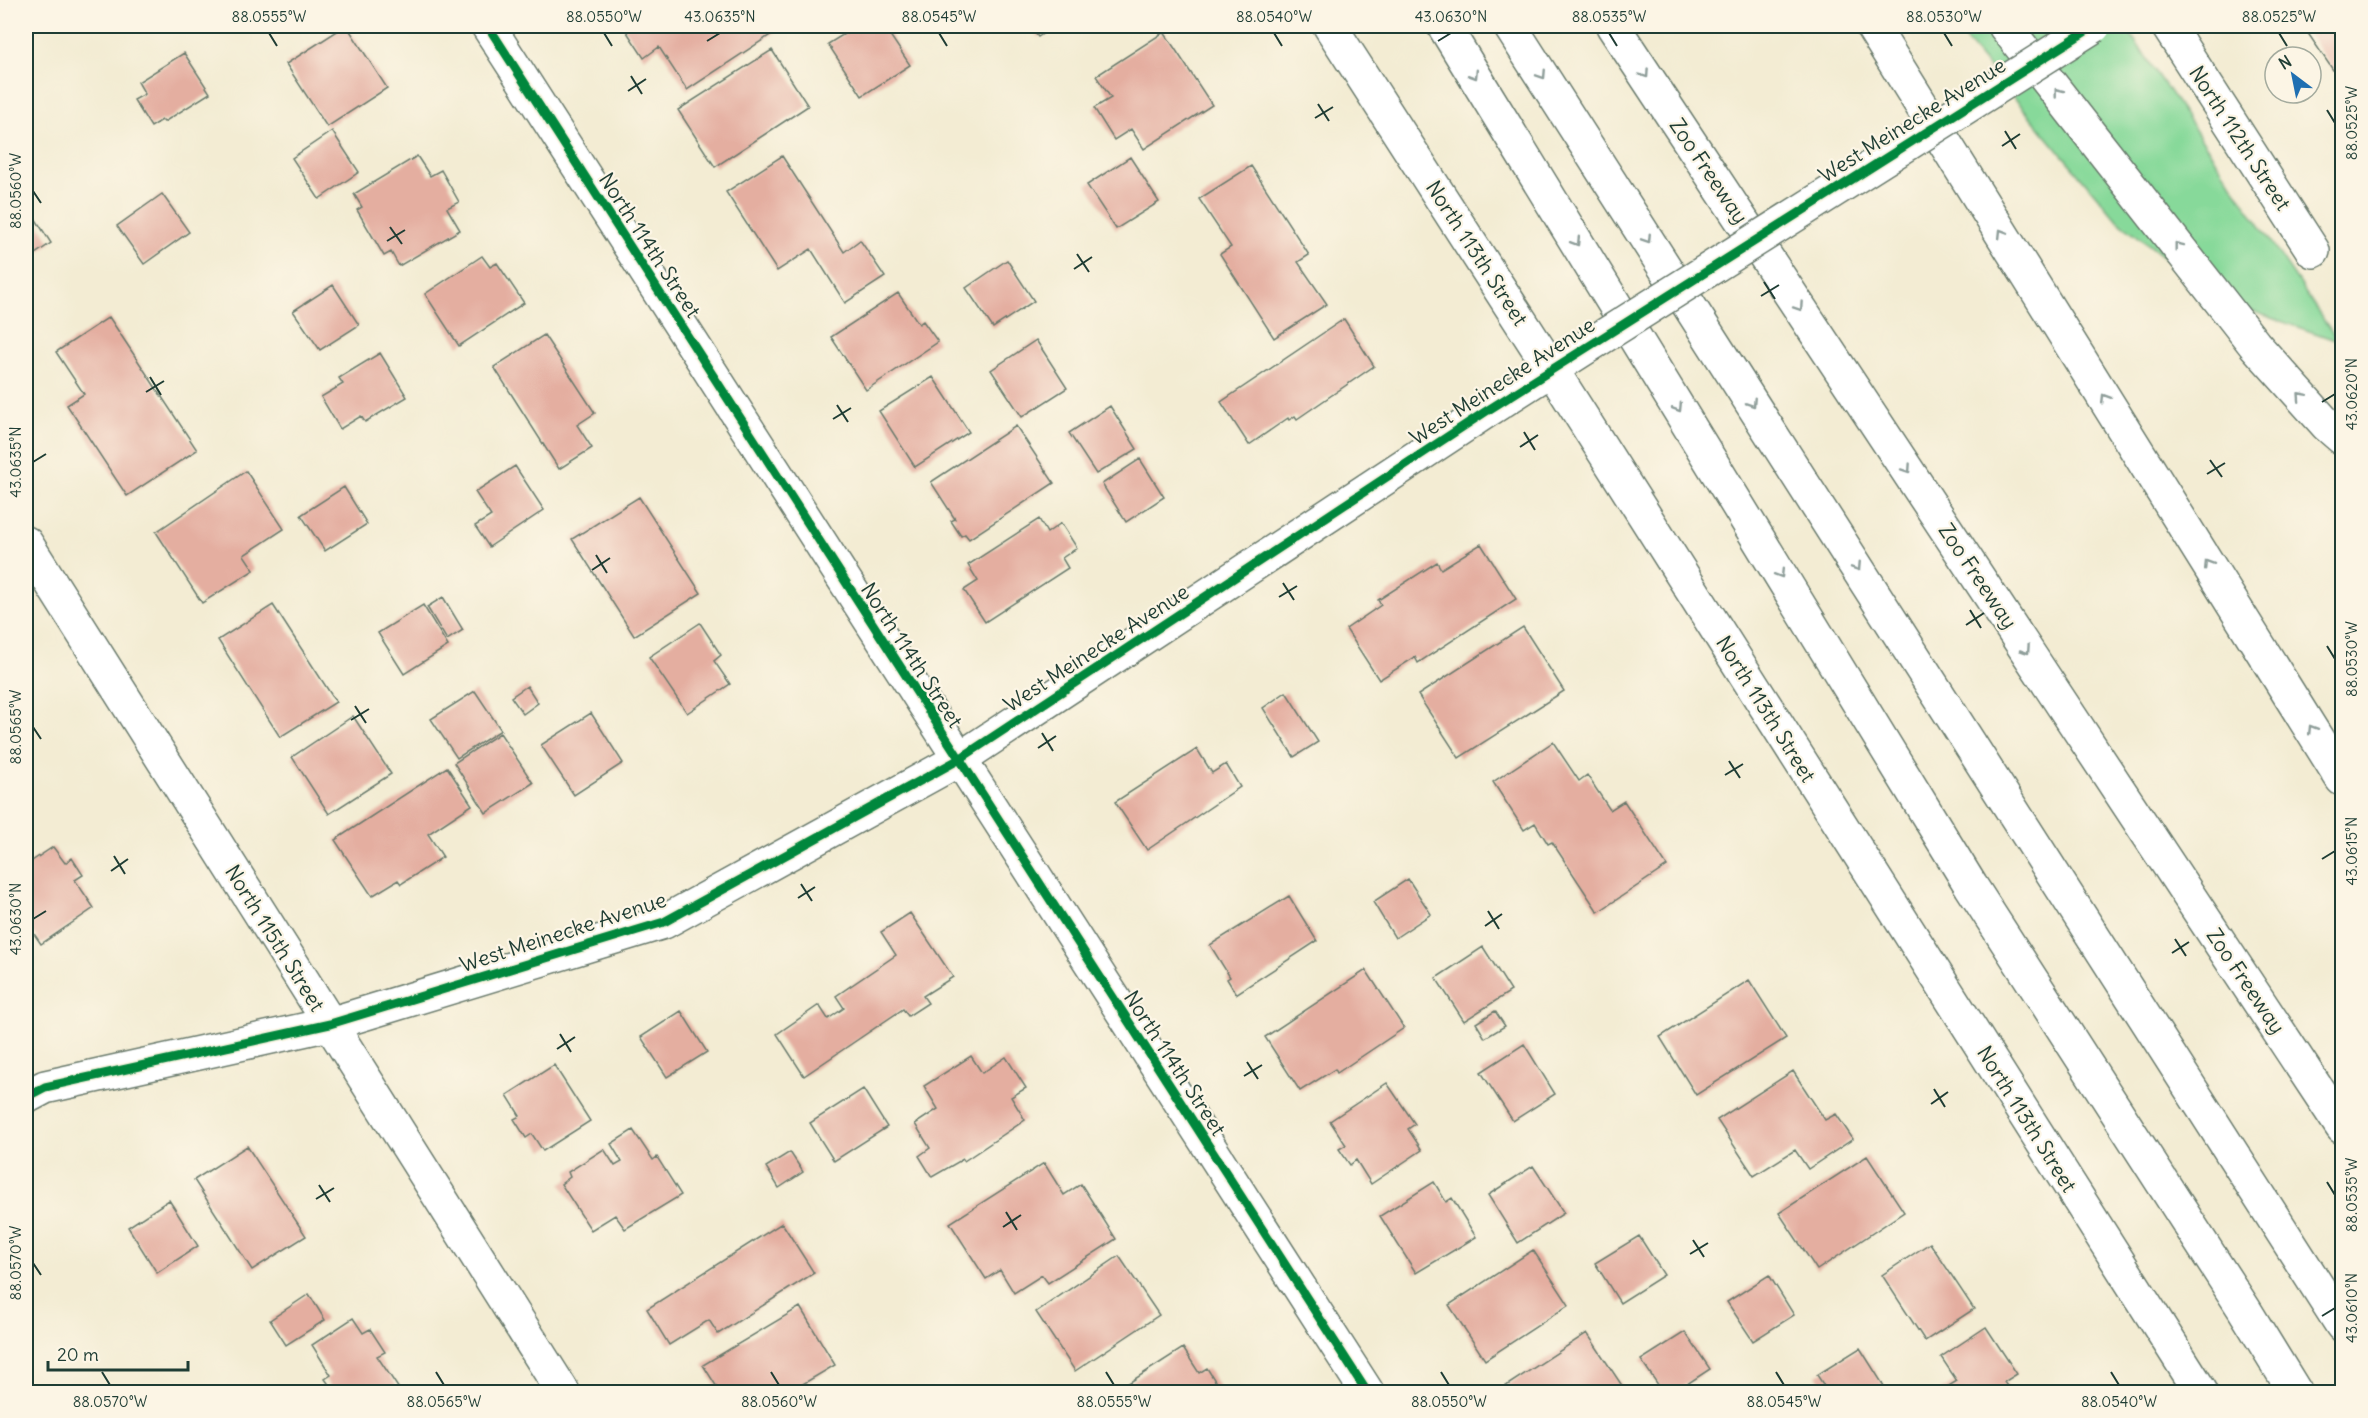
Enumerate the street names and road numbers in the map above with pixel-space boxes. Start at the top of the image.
street label: West Meinecke Avenue [1813,51,2011,189]
street label: North 112th Street [2184,61,2296,215]
street label: Zoo Freeway [1664,113,1754,229]
street label: North 114th Street [593,167,707,323]
street label: North 113th Street [1420,175,1534,331]
street label: West Meinecke Avenue [1404,311,1600,451]
street label: Zoo Freeway [1933,518,2023,634]
street label: North 114th Street [855,577,969,733]
street label: West Meinecke Avenue [998,578,1194,718]
street label: North 113th Street [1710,631,1822,787]
street label: North 115th Street [219,860,331,1016]
street label: West Meinecke Avenue [456,886,670,978]
street label: Zoo Freeway [2201,923,2291,1039]
street label: North 114th Street [1118,985,1232,1141]
street label: North 113th Street [1971,1041,2083,1197]

